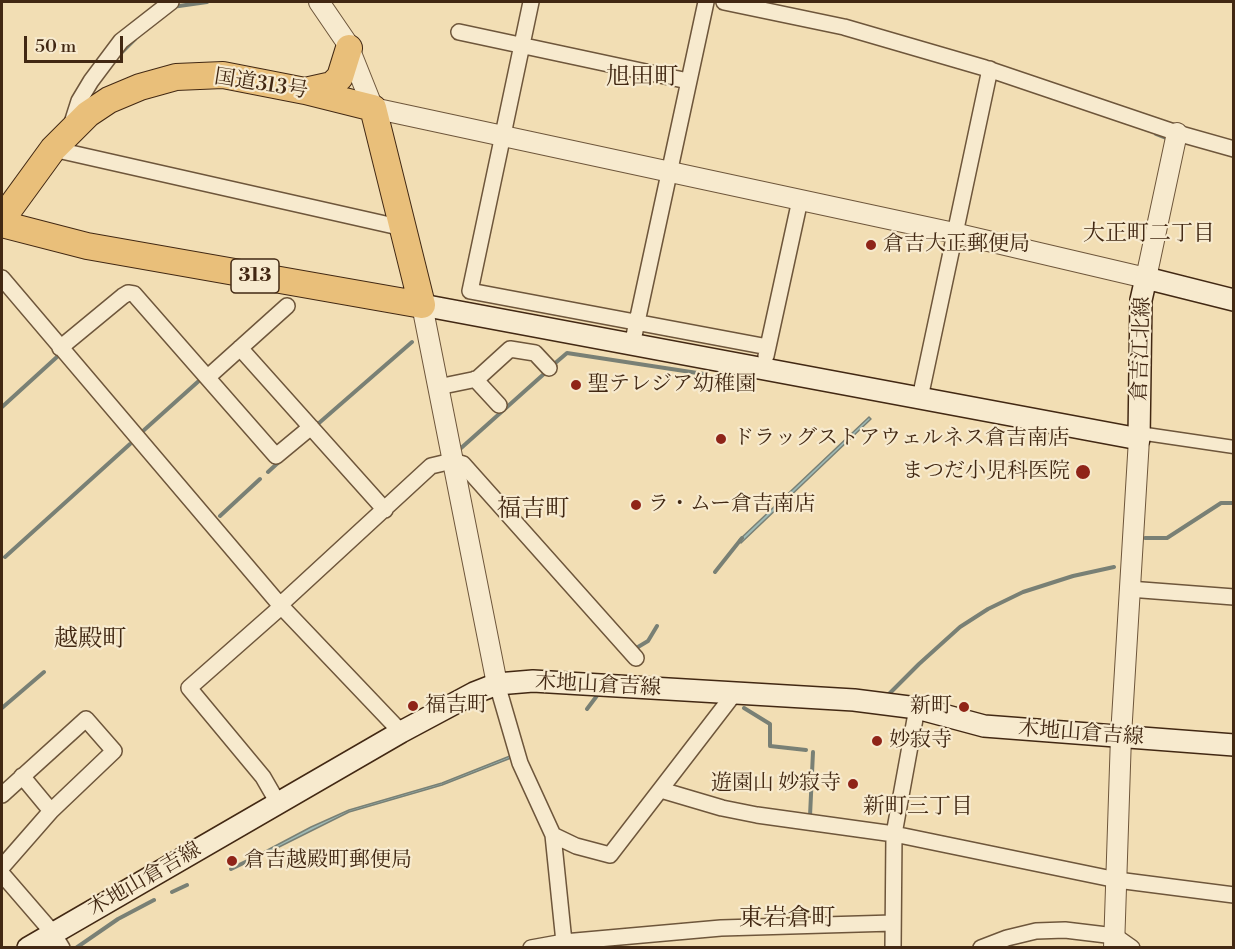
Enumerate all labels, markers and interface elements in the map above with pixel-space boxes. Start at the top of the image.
scale bar [27,24,126,62]
text: 50 m [35,35,76,58]
district label: 旭田町 [606,64,678,92]
street label: 国道313号 [212,65,310,105]
district label: 大正町二丁目 [1083,222,1215,248]
place label: 倉吉大正郵便局 [883,232,1030,258]
marker: 倉吉大正郵便局 [864,238,878,252]
road number: 313 [231,259,279,293]
street label: 倉吉江北線 [1128,296,1156,402]
place label: 聖テレジア幼稚園 [588,372,756,398]
marker: 聖テレジア幼稚園 [569,378,583,392]
place label: ドラッグストアウェルネス倉吉南店 [733,426,1069,452]
marker: ドラッグストアウェルネス倉吉南店 [714,432,728,446]
place label: まつだ小児科医院 [902,459,1070,485]
marker: まつだ小児科医院 [1074,463,1092,481]
place label: ラ・ムー倉吉南店 [648,492,815,518]
district label: 福吉町 [497,496,569,524]
marker: ラ・ムー倉吉南店 [629,498,643,512]
district label: 越殿町 [54,626,126,654]
street label: 木地山倉吉線 [534,670,662,702]
place label: 福吉町 [425,693,488,719]
place label: 新町 [910,694,952,720]
marker: 福吉町 [406,699,420,713]
marker: 新町 [957,700,971,714]
street label: 木地山倉吉線 [1017,717,1145,751]
place label: 妙寂寺 [889,728,952,754]
marker: 妙寂寺 [870,734,884,748]
place label: 遊園山 妙寂寺 [711,771,841,797]
marker: 遊園山 妙寂寺 [846,777,860,791]
district label: 新町三丁目 [863,795,973,821]
street label: 木地山倉吉線 [84,838,206,922]
place label: 倉吉越殿町郵便局 [244,848,412,874]
marker: 倉吉越殿町郵便局 [225,854,239,868]
district label: 東岩倉町 [739,905,835,933]

